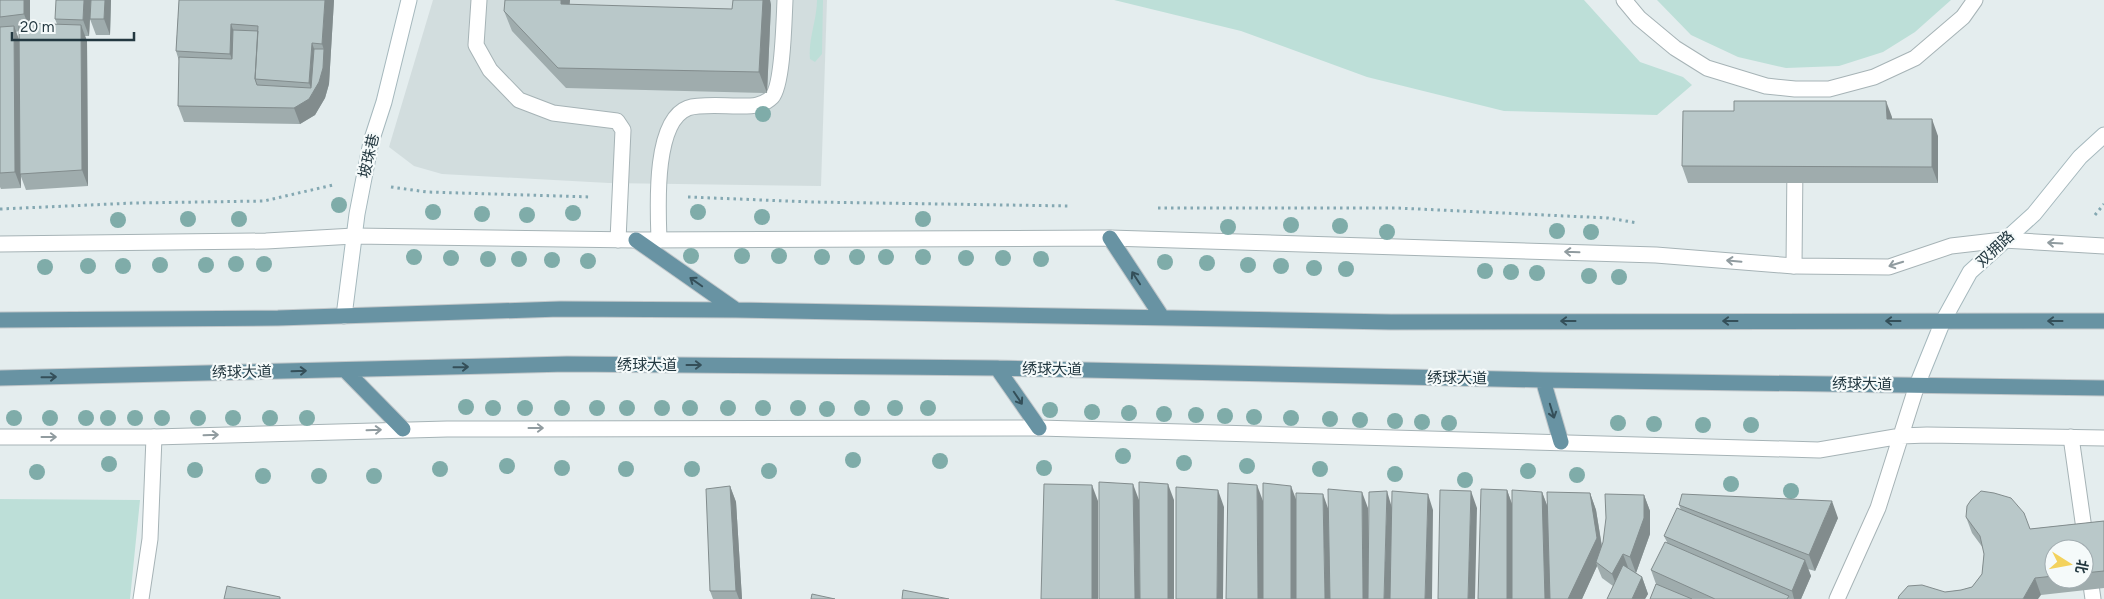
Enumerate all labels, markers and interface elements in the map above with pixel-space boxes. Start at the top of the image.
scale bar [12,10,135,42]
text: 20 m [20,18,54,36]
street label: 坡珠巷 [355,132,383,180]
street label: 双拥路 [1972,227,2018,271]
one-way arrow [2048,238,2064,247]
one-way arrow [1564,248,1580,257]
one-way arrow [1727,257,1743,266]
one-way arrow [1889,260,1904,269]
one-way arrow [1131,271,1141,285]
one-way arrow [689,277,703,287]
one-way arrow [1560,316,1576,326]
one-way arrow [1723,316,1739,326]
one-way arrow [1885,316,1902,326]
one-way arrow [2048,316,2064,326]
street label: 绣球大道 [617,356,677,374]
street label: 绣球大道 [1022,359,1082,379]
one-way arrow [685,360,701,370]
street label: 绣球大道 [212,362,272,382]
one-way arrow [452,362,469,372]
one-way arrow [290,366,306,376]
street label: 绣球大道 [1427,368,1487,388]
one-way arrow [40,372,56,382]
street label: 绣球大道 [1832,374,1892,394]
one-way arrow [1013,391,1023,405]
one-way arrow [1547,403,1557,419]
one-way arrow [528,423,544,433]
one-way arrow [365,426,381,435]
one-way arrow [203,431,219,440]
one-way arrow [40,432,56,442]
north arrow [2044,539,2094,589]
text: 北 [2072,558,2091,575]

